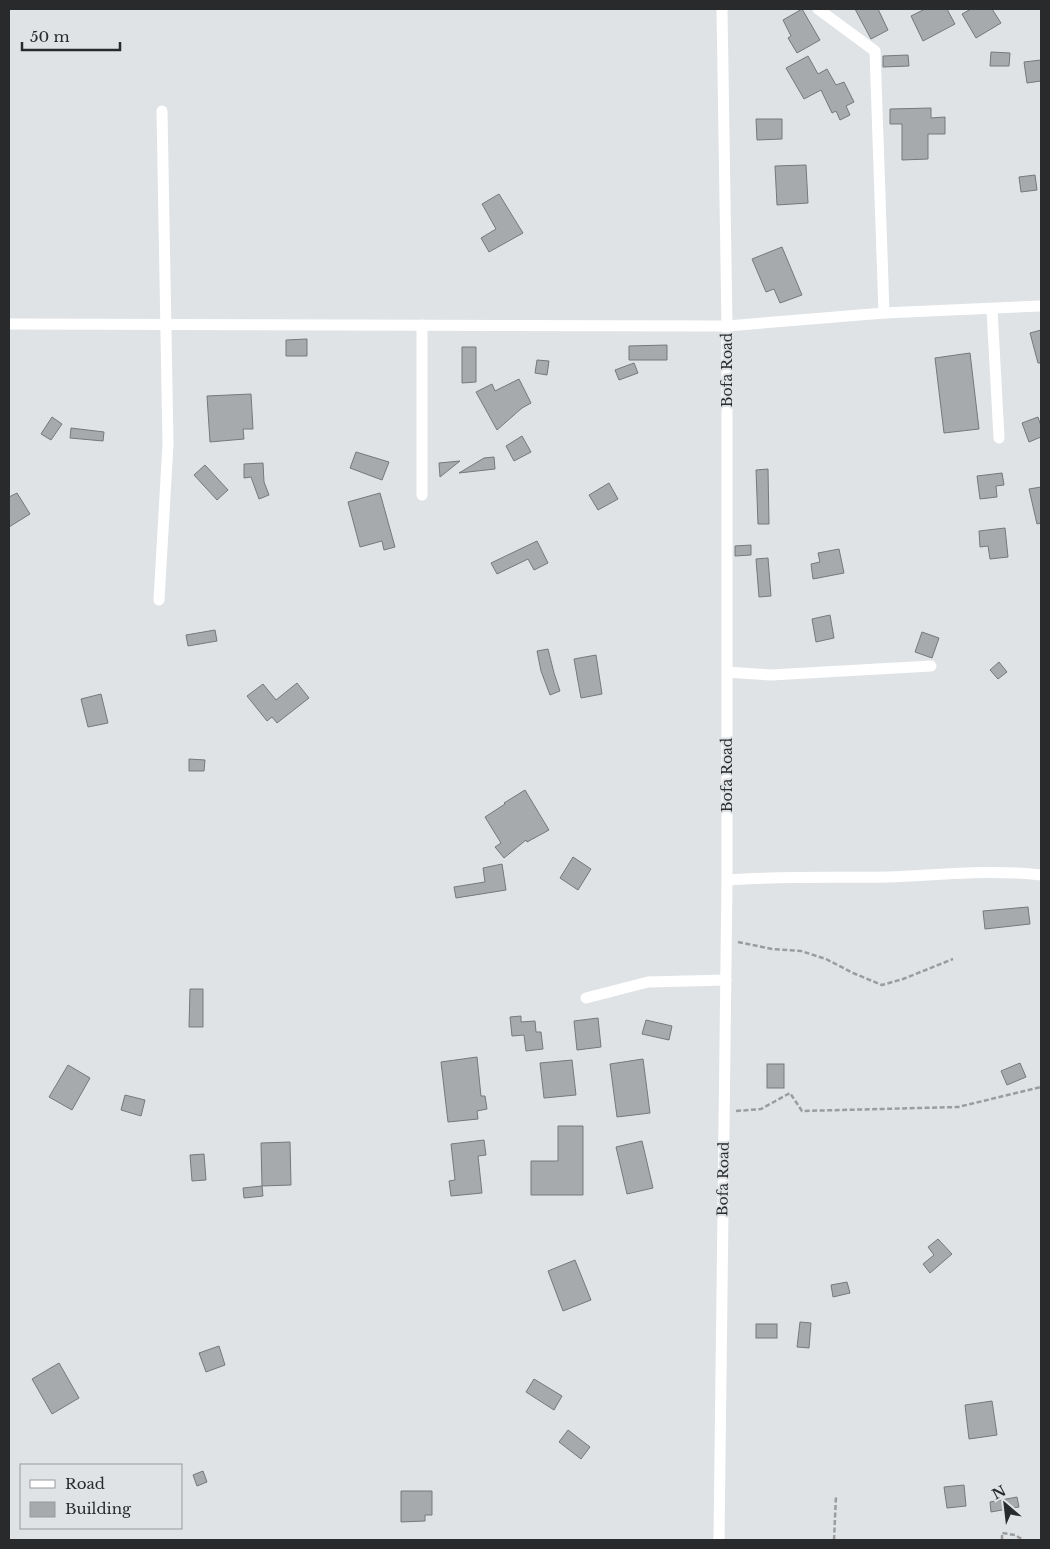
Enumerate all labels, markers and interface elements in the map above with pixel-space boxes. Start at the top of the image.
scale bar [22,20,120,52]
text: 50 m [30,27,70,46]
street label: Bofa Road [718,332,736,407]
street label: Bofa Road [718,737,736,812]
street label: Bofa Road [713,1141,733,1216]
legend [20,1464,182,1529]
text: Road [65,1474,105,1493]
north arrow [980,1479,1030,1529]
text: N [989,1481,1009,1504]
text: Building [65,1499,132,1518]

